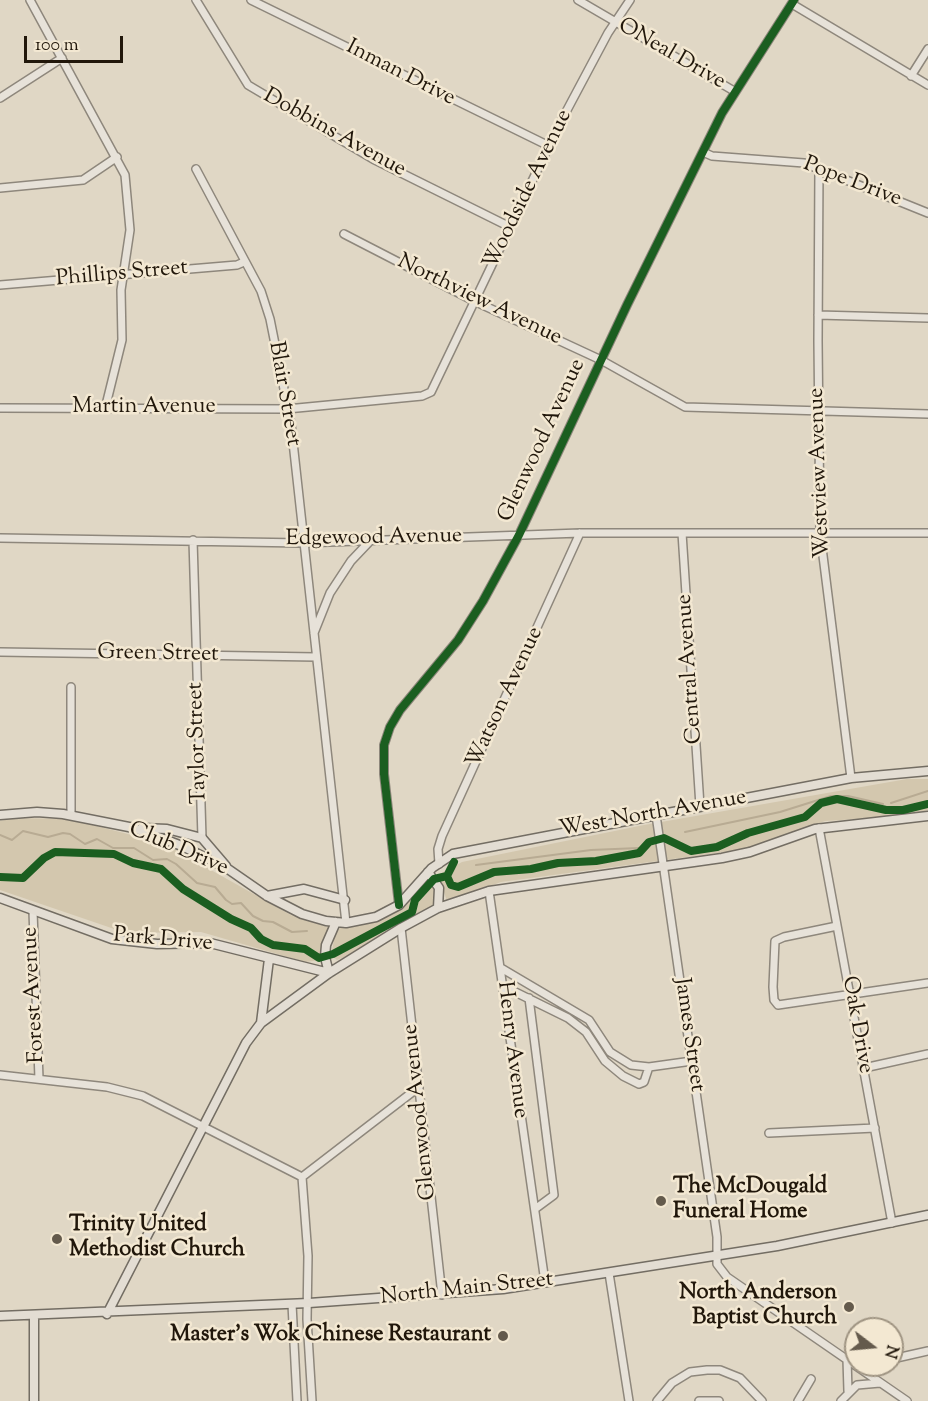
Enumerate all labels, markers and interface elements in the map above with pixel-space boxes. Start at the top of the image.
street label: ONeal Drive [613,14,729,96]
scale bar [27,24,126,62]
text: 100 m [35,33,79,59]
street label: Inman Drive [341,35,459,113]
street label: Dobbins Avenue [258,84,410,184]
street label: Woodside Avenue [479,106,579,274]
street label: Pope Drive [799,152,905,214]
street label: Northview Avenue [392,250,566,352]
street label: Phillips Street [55,256,189,294]
street label: Blair Street [261,340,305,448]
street label: Glenwood Avenue [494,355,592,527]
street label: Westview Avenue [805,387,837,559]
street label: Martin Avenue [72,395,216,421]
street label: Edgewood Avenue [286,524,462,554]
street label: Central Avenue [673,593,709,745]
street label: Watson Avenue [462,623,550,773]
street label: Green Street [97,641,219,669]
street label: Taylor Street [184,682,214,804]
street label: West North Avenue [557,786,749,844]
street label: Club Drive [124,817,232,883]
street label: Park Drive [112,924,214,958]
street label: Forest Avenue [18,926,52,1064]
street label: Oak Drive [834,974,878,1076]
street label: James Street [667,976,709,1094]
street label: Henry Avenue [489,980,533,1120]
street label: Glenwood Avenue [399,1023,443,1201]
place label: The McDougald Funeral Home [673,1175,827,1226]
marker: The McDougald Funeral Home [654,1194,668,1208]
place label: Trinity United Methodist Church [69,1213,245,1264]
marker: Trinity United Methodist Church [50,1232,64,1246]
street label: North Main Street [379,1268,555,1312]
place label: North Anderson Baptist Church [679,1281,837,1332]
marker: North Anderson Baptist Church [842,1300,856,1314]
north arrow [844,1317,904,1377]
place label: Master's Wok Chinese Restaurant [170,1323,491,1349]
marker: Master's Wok Chinese Restaurant [496,1329,510,1343]
text: N [877,1342,903,1361]

